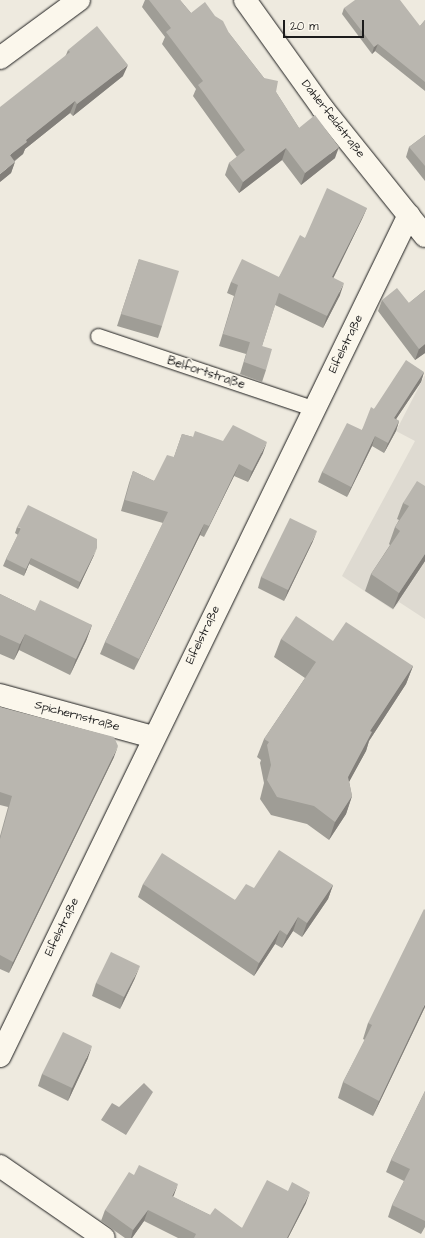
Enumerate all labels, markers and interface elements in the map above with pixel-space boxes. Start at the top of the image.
scale bar [285,12,366,38]
text: 20 m [290,18,319,35]
street label: Dahlerfeldstraße [298,77,368,161]
street label: Eifelstraße [326,313,366,375]
street label: Belfortstraße [165,354,247,392]
street label: Eifelstraße [183,604,223,666]
street label: Spichernstraße [33,698,121,734]
street label: Eifelstraße [42,896,82,958]

